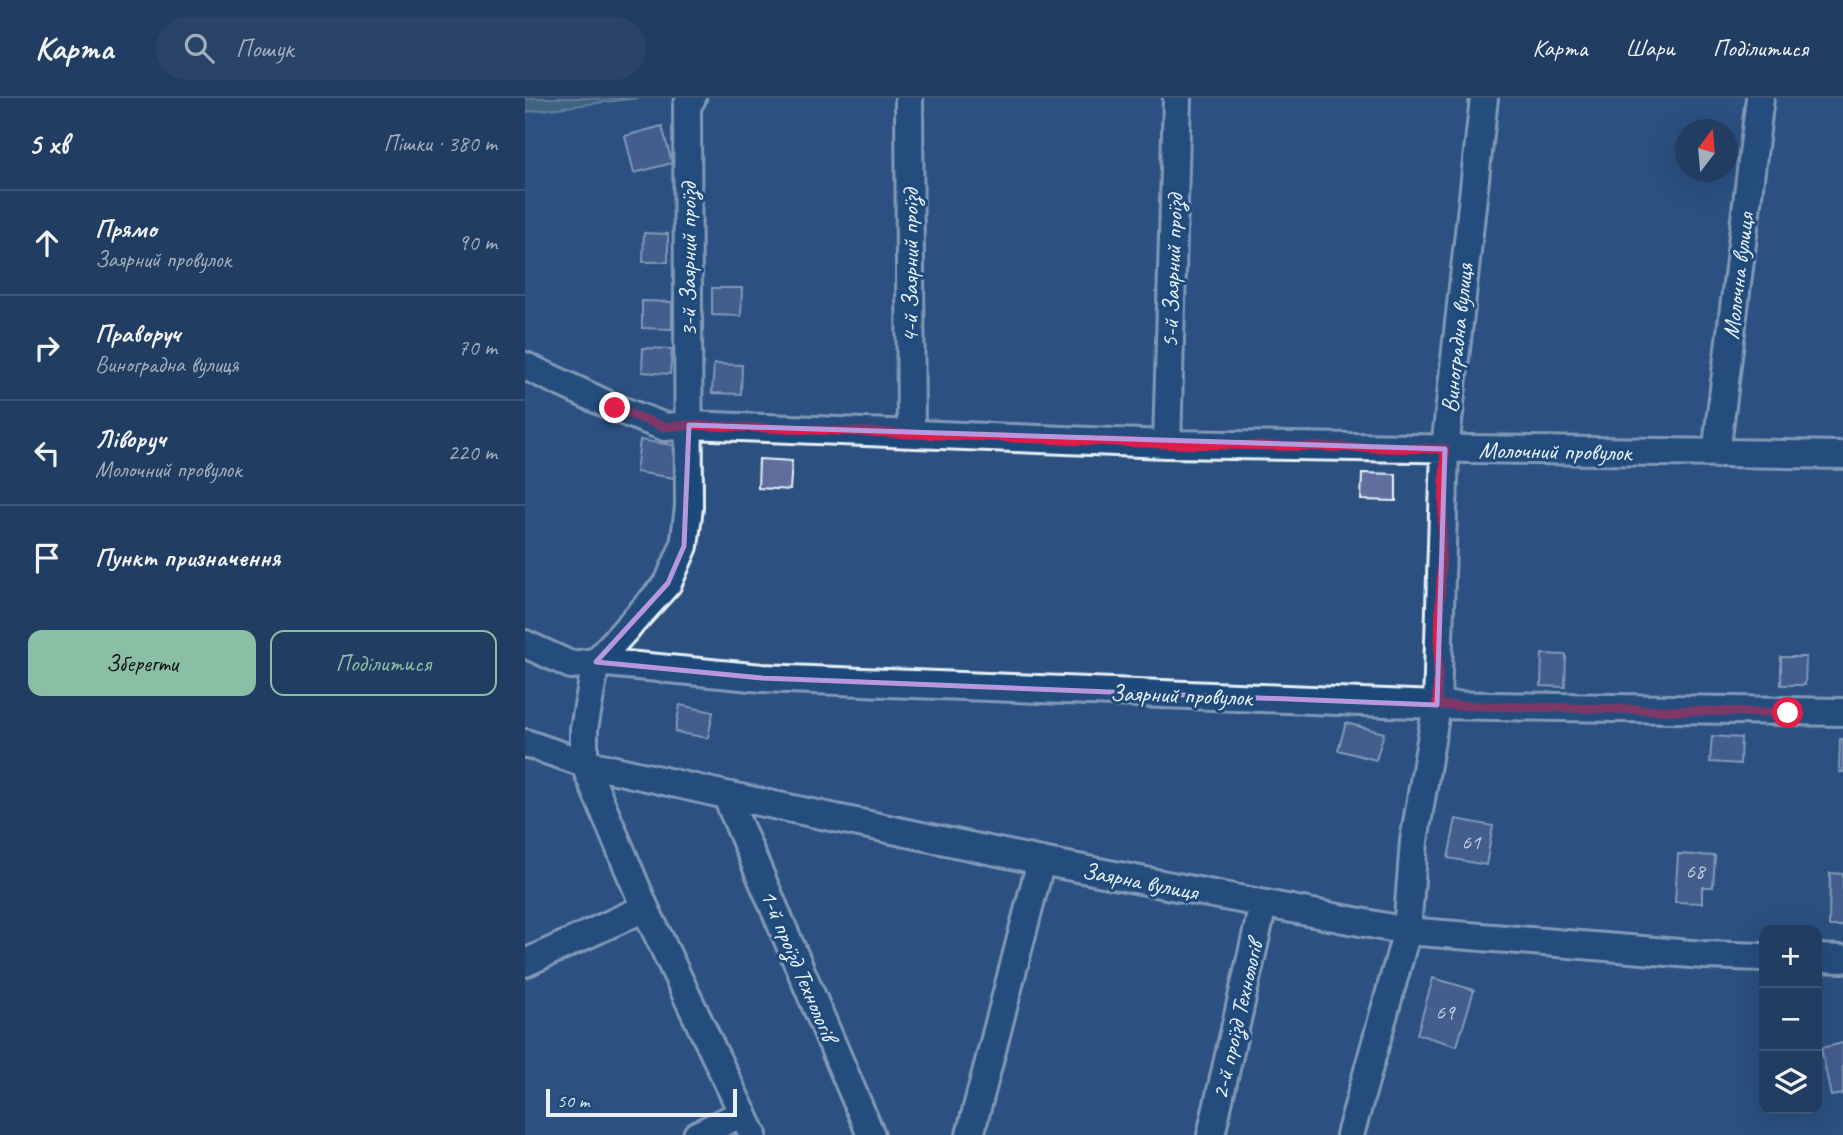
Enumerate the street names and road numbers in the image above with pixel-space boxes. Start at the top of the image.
street label: 3-й Заярний проїзд [673,181,704,337]
street label: 4-й Заярний проїзд [895,187,926,343]
street label: 5-й Заярний проїзд [1154,191,1191,349]
street label: Молочна вулиця [1715,209,1761,341]
street label: Виноградна вулиця [1434,261,1480,414]
street label: Молочний провулок [1478,435,1634,467]
street label: Заярний провулок [1110,678,1255,713]
street label: Заярна вулиця [1080,855,1202,907]
street label: 1-й проїзд Технологів [753,885,847,1051]
street label: 2-й проїзд Технологів [1204,932,1272,1102]

